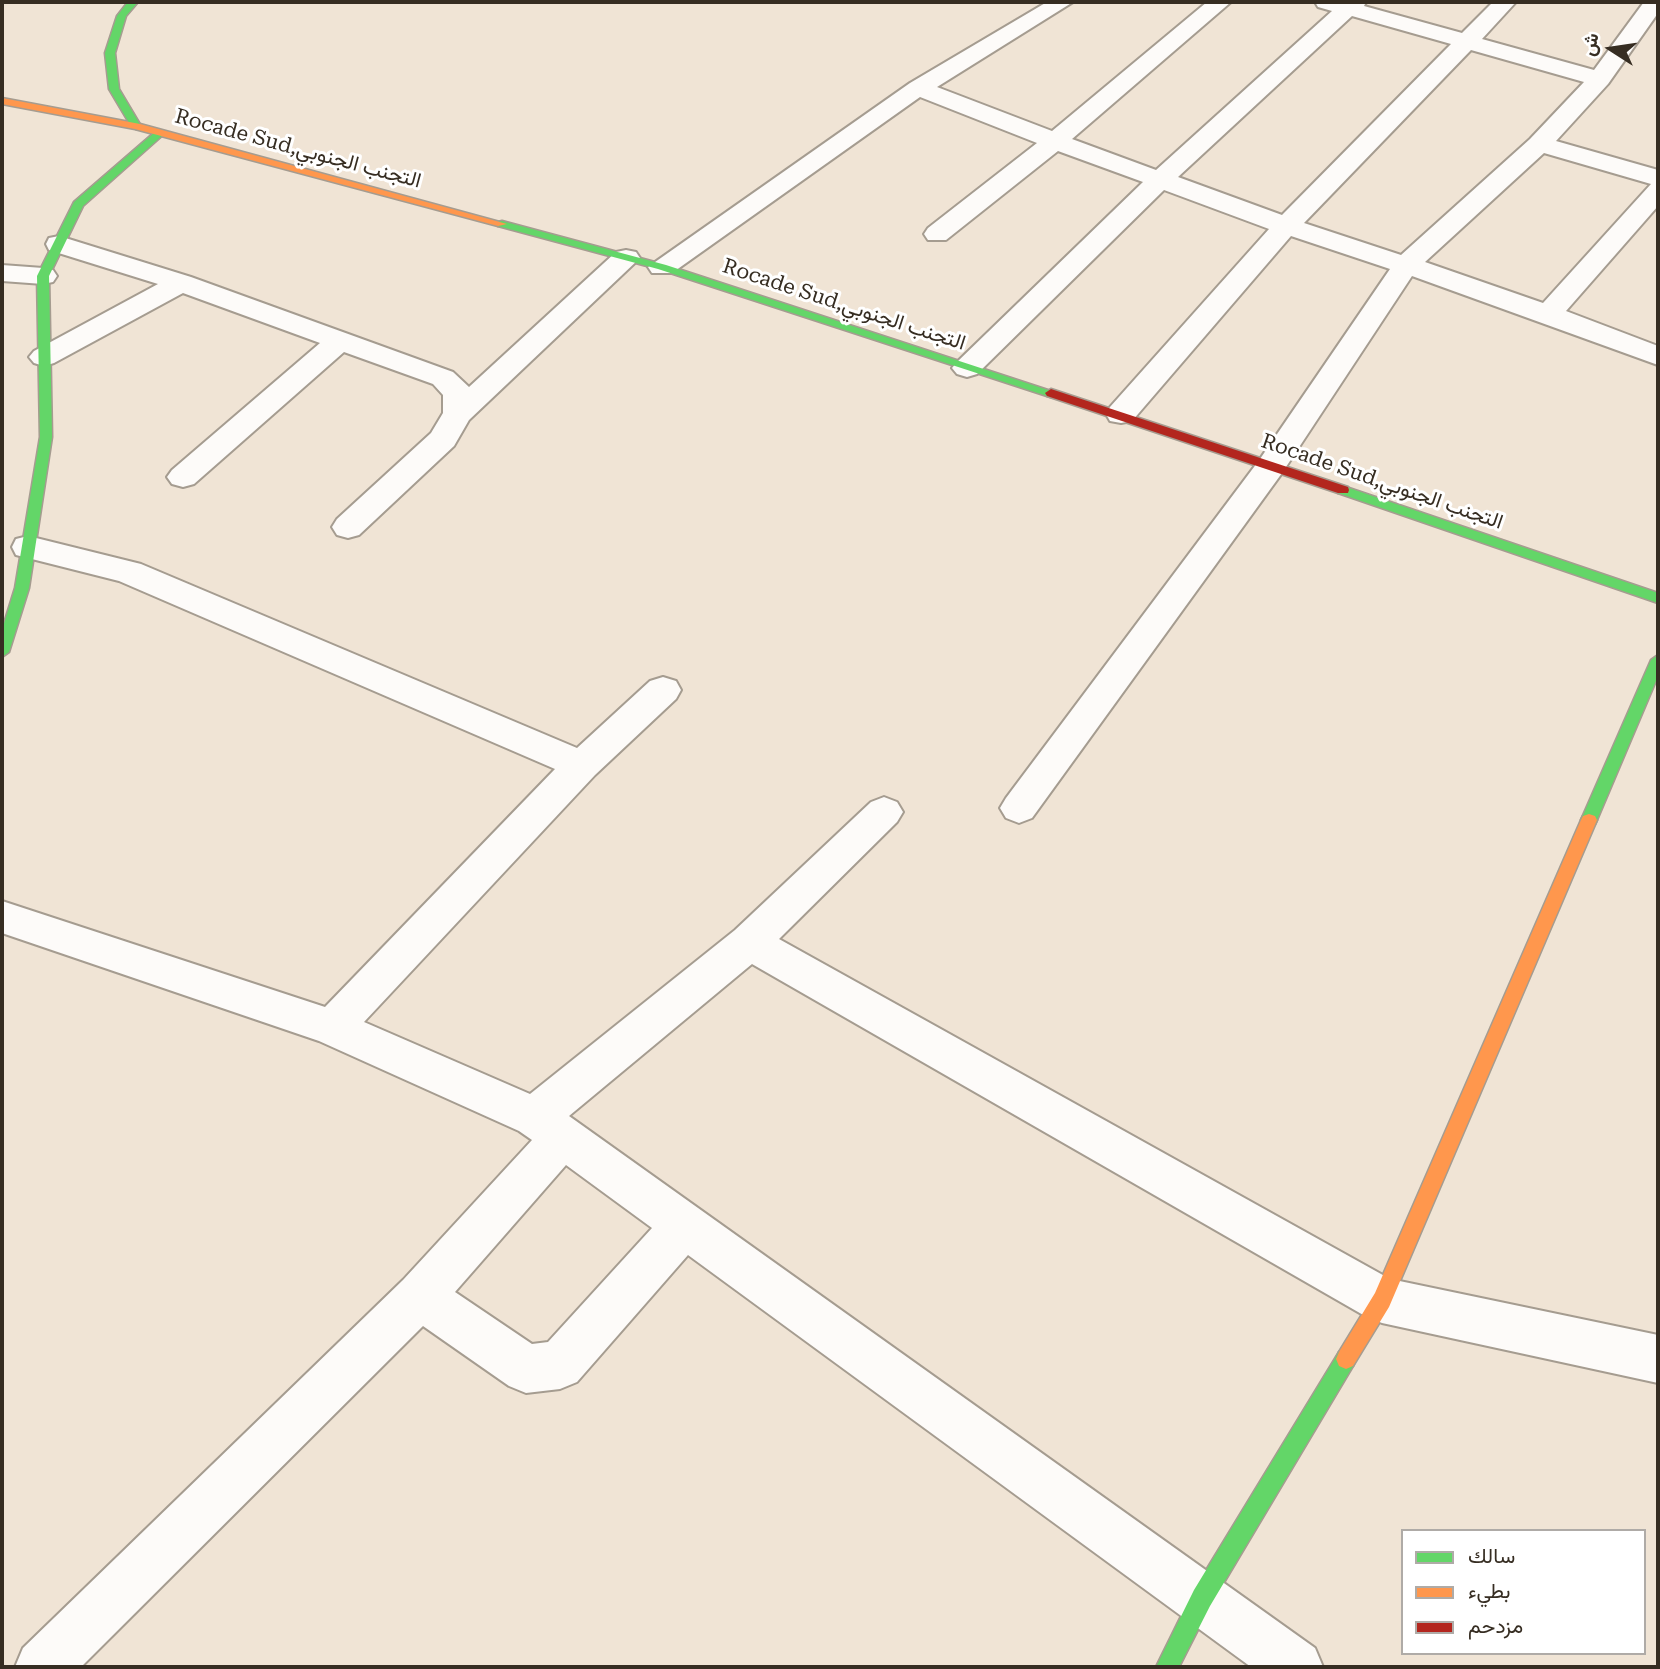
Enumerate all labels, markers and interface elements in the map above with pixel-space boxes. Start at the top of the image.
north arrow [1576,14,1646,84]
text: ش [1576,31,1604,58]
street label: Rocade Sud,التجنب الجنوبي [172,104,424,194]
street label: Rocade Sud,التجنب الجنوبي [719,254,969,356]
street label: Rocade Sud,التجنب الجنوبي [1258,429,1506,535]
legend [1401,1529,1646,1655]
text: سالك [1468,1544,1515,1568]
text: بطيء [1468,1579,1511,1603]
text: مزدحم [1468,1614,1523,1638]

